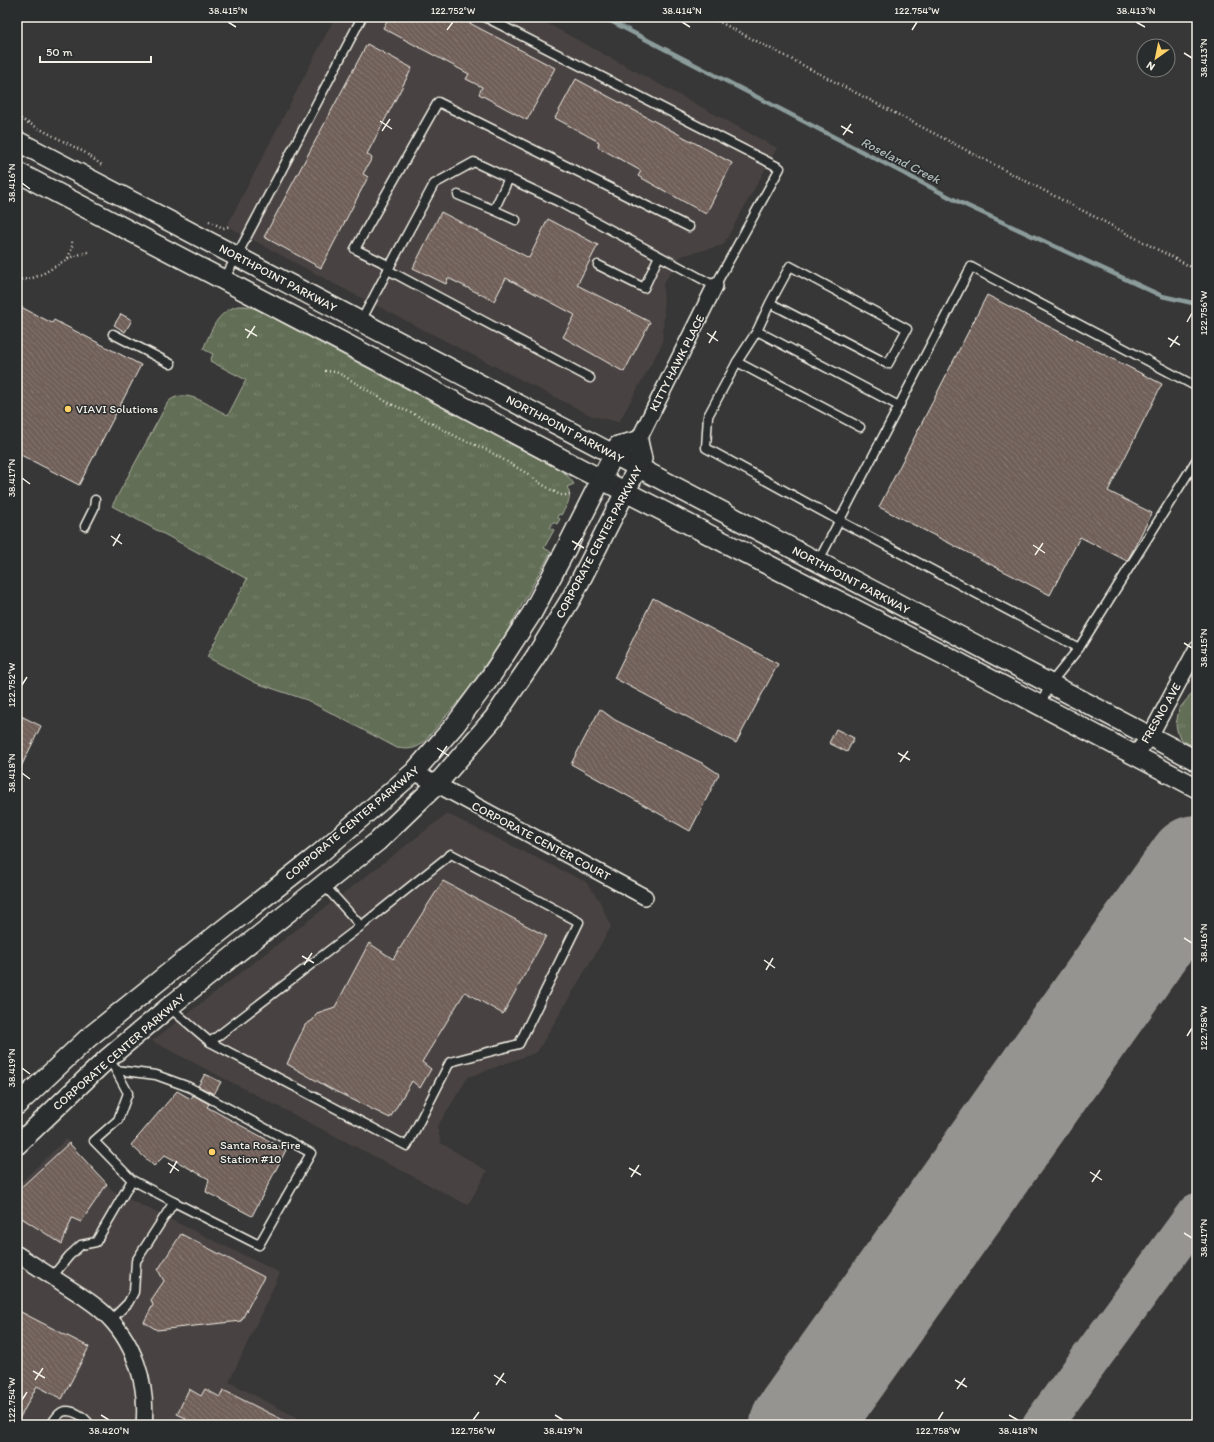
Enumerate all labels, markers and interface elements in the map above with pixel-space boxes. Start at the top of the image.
text: 38.415°N [209,4,248,17]
text: 122.752°W [431,4,476,17]
text: 38.414°N [662,4,702,17]
text: 122.754°W [894,4,940,17]
text: 38.413°N [1116,4,1156,17]
scale bar [40,38,151,64]
north arrow [1136,38,1176,78]
text: 38.413°N [1197,38,1210,78]
text: 50 m [46,45,72,59]
text: N [1144,58,1157,73]
water label: Roseland Creek [859,134,944,187]
text: 38.416°N [5,163,18,203]
street label: NORTHPOINT PARKWAY [217,241,339,315]
text: 122.756°W [1197,290,1210,335]
street label: KITTY HAWK PLACE [647,312,708,414]
street label: NORTHPOINT PARKWAY [504,392,626,466]
place label: VIAVI Solutions [76,402,158,416]
marker: VIAVI Solutions [63,404,73,414]
text: 38.417°N [5,458,18,497]
street label: CORPORATE CENTER PARKWAY [553,463,645,621]
street label: NORTHPOINT PARKWAY [790,543,912,617]
text: 38.415°N [1197,628,1210,668]
text: 122.752°W [5,662,18,707]
street label: FRESNO AVE [1138,680,1184,746]
text: 38.418°N [5,753,18,793]
street label: CORPORATE CENTER PARKWAY [282,763,422,883]
street label: CORPORATE CENTER COURT [469,798,613,884]
text: 38.416°N [1197,923,1210,963]
street label: CORPORATE CENTER PARKWAY [50,991,188,1113]
text: 122.758°W [1197,1005,1210,1050]
text: 38.419°N [5,1048,18,1087]
place label: Santa Rosa Fire Station #10 [220,1138,301,1166]
marker: Santa Rosa Fire Station #10 [207,1147,217,1157]
text: 38.417°N [1197,1218,1210,1257]
text: 122.754°W [5,1377,18,1423]
text: 38.420°N [89,1424,130,1437]
text: 122.756°W [451,1424,496,1437]
text: 38.419°N [544,1424,583,1437]
text: 122.758°W [916,1424,961,1437]
text: 38.418°N [998,1424,1038,1437]

